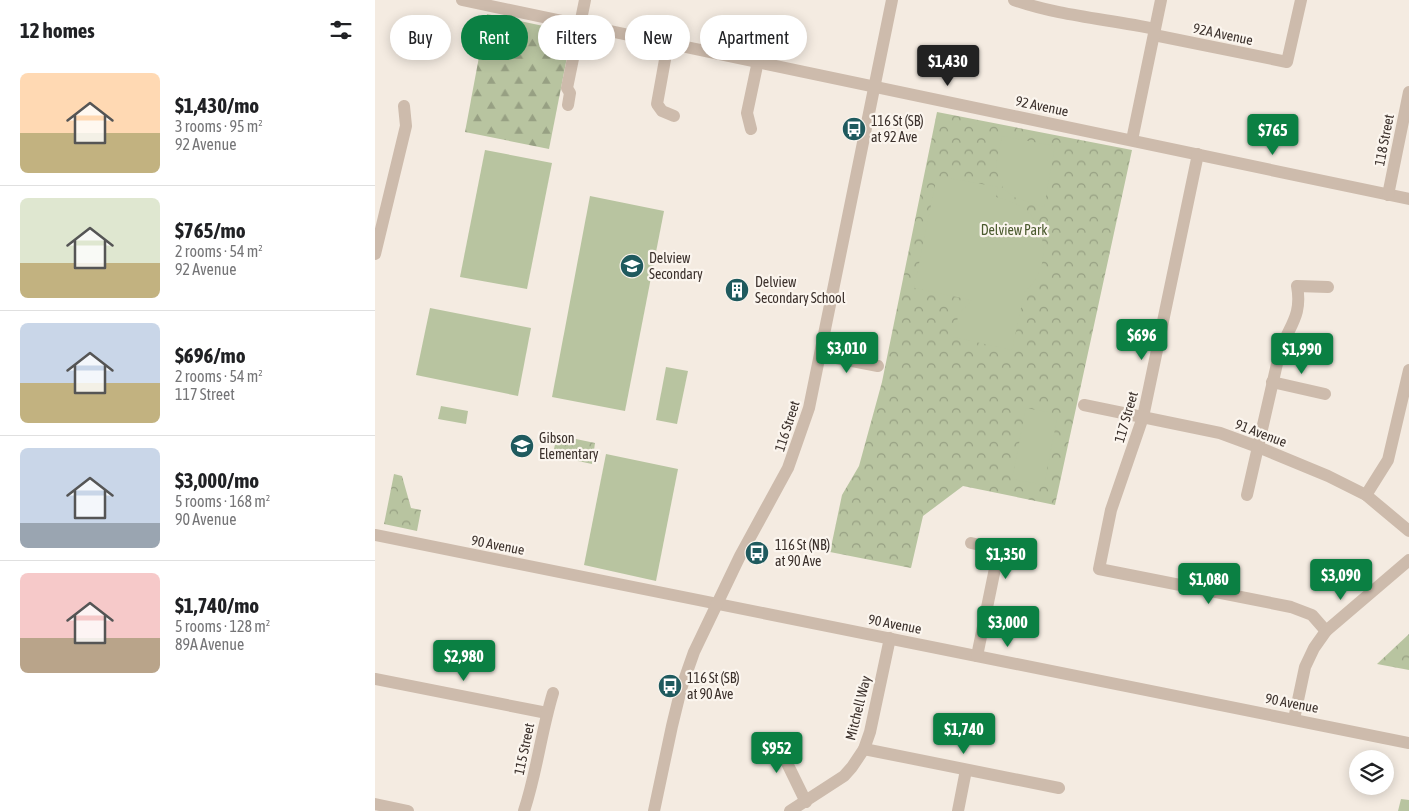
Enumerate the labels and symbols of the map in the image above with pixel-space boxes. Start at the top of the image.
street label: 92A Avenue [1192,20,1254,48]
pin: $1,430 [907,44,989,87]
street label: 92 Avenue [1014,93,1070,119]
place label: 116 St (SB) at 92 Ave [871,113,924,145]
street label: 118 Street [1371,113,1397,167]
pin: $765 [1243,114,1303,156]
bus stop icon: 116 St (SB) at 92 Ave [841,116,867,142]
park label: Delview Park [981,222,1047,238]
place label: Delview Secondary [649,250,703,282]
school or university icon: Delview Secondary [619,253,645,279]
place label: Delview Secondary School [755,274,846,306]
building icon: Delview Secondary School [724,277,750,303]
pin: $696 [1112,318,1172,361]
pin: $3,010 [806,332,888,374]
pin: $1,990 [1261,332,1343,375]
street label: 117 Street [1111,390,1141,444]
street label: 116 Street [771,399,803,453]
street label: 91 Avenue [1233,416,1289,450]
place label: Gibson Elementary [539,430,599,462]
school or university icon: Gibson Elementary [509,433,535,459]
street label: 90 Avenue [470,532,526,558]
place label: 116 St (NB) at 90 Ave [775,537,830,569]
pin: $1,350 [965,538,1047,580]
bus stop icon: 116 St (NB) at 90 Ave [744,540,770,566]
pin: $3,090 [1300,558,1382,601]
pin: $1,080 [1168,562,1250,605]
pin: $3,000 [967,606,1049,648]
street label: 90 Avenue [867,611,923,637]
pin: $2,980 [423,640,505,682]
place label: 116 St (SB) at 90 Ave [687,670,740,702]
bus stop icon: 116 St (SB) at 90 Ave [657,673,683,699]
street label: Mitchell Way [842,674,874,742]
street label: 90 Avenue [1264,690,1320,716]
pin: $1,740 [923,712,1005,755]
street label: 115 Street [511,722,537,776]
pin: $952 [747,732,807,774]

